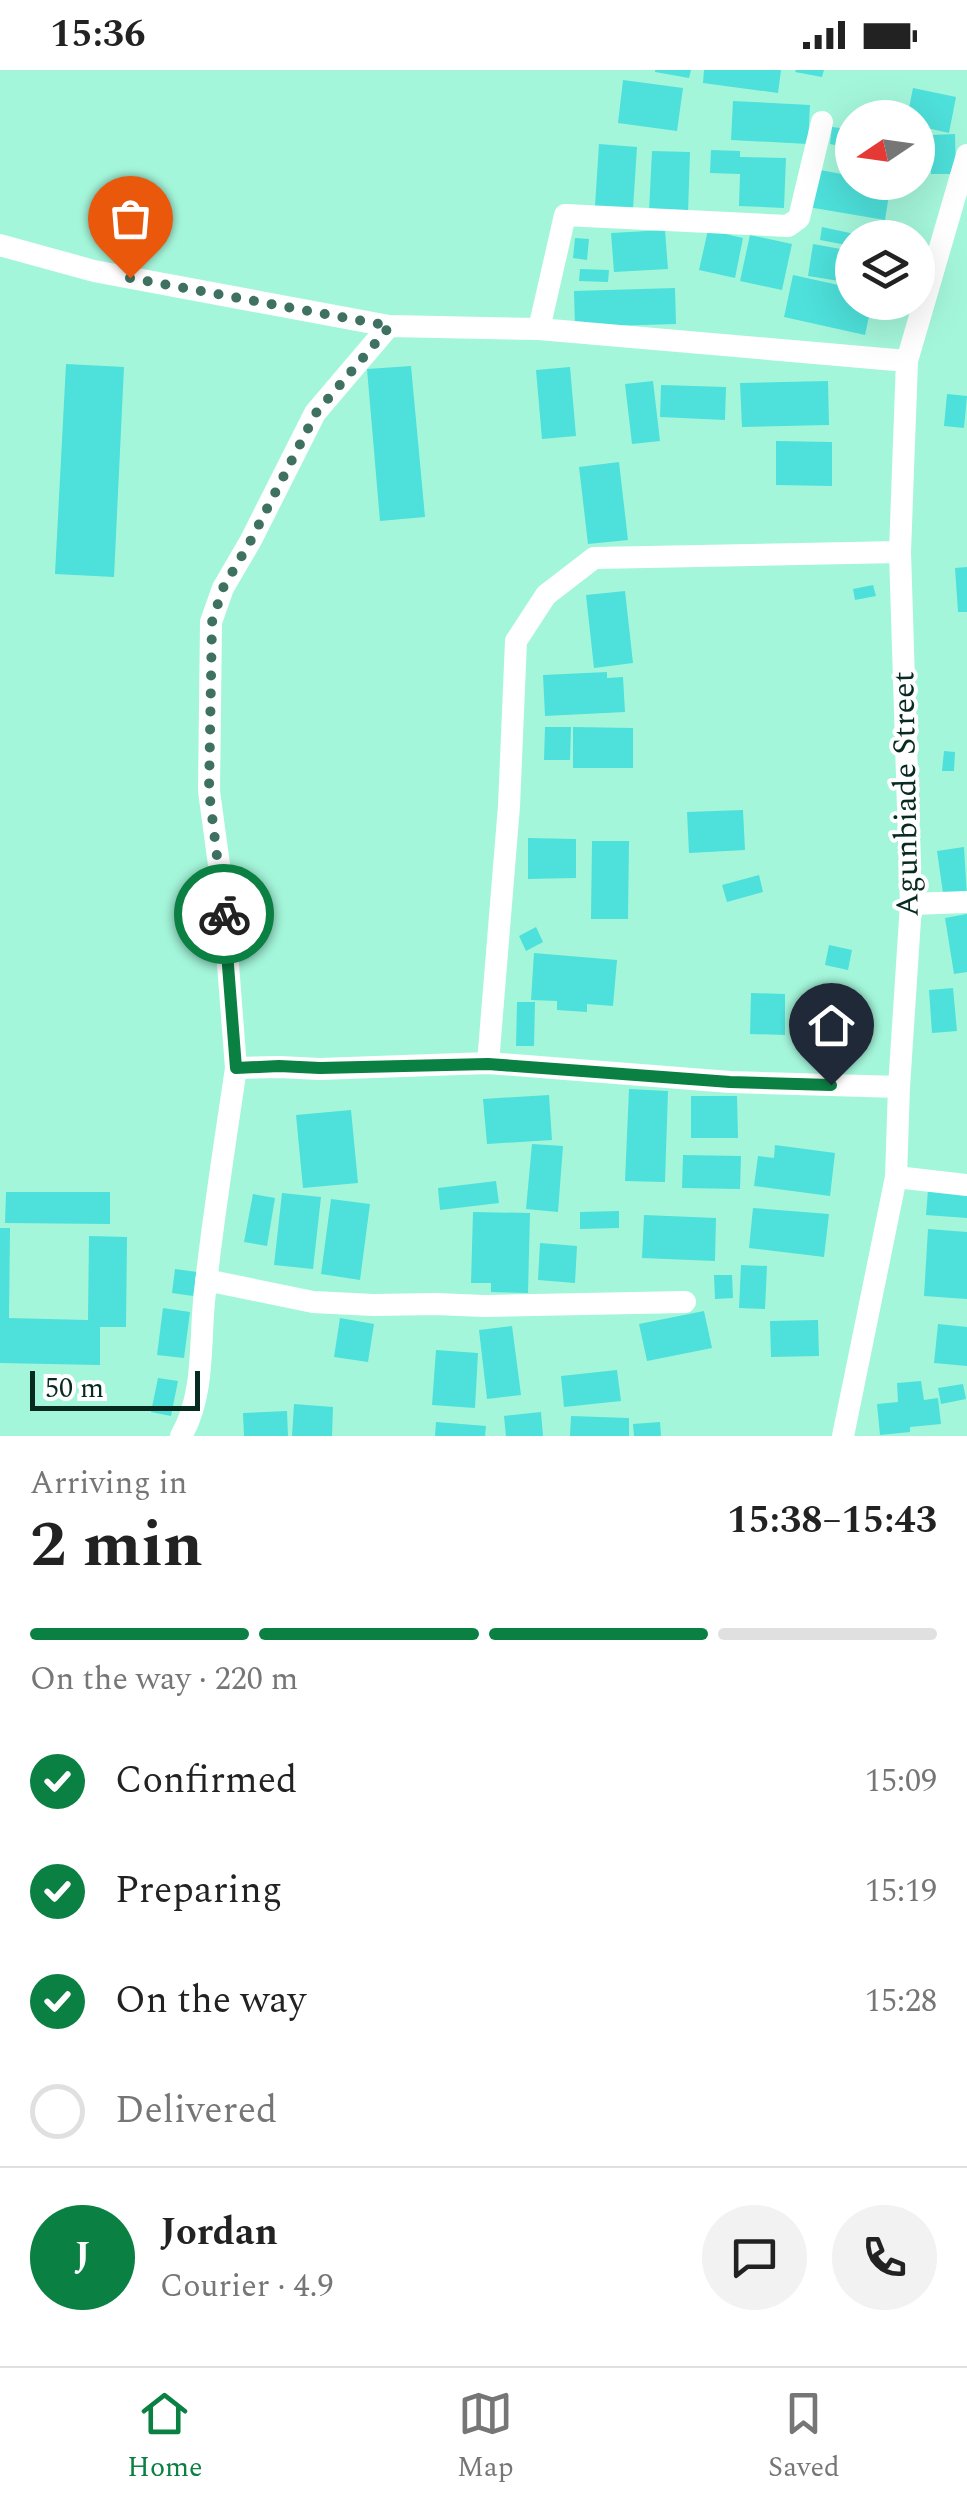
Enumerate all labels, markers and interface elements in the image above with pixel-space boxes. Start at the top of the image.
text: 15:36 [50,6,145,64]
north arrow [835,100,935,200]
map controls [835,100,935,320]
pin [88,176,173,279]
icon: bag [103,191,158,246]
button: layers [835,220,935,320]
street label: Agunbiade Street [879,671,933,917]
courier [174,864,274,964]
icon: bike [197,887,252,942]
pin [789,983,874,1086]
icon: home [804,998,859,1053]
scale bar [30,1366,200,1410]
text: 50 m [45,1367,104,1410]
text: Arriving in [30,1459,187,1508]
text: 15:38–15:43 [727,1492,937,1550]
text: 2 min [30,1496,203,1595]
text: On the way · 220 m [30,1655,298,1704]
text: Confirmed [115,1752,297,1810]
icon: check [30,1754,85,1809]
text: 15:09 [865,1757,937,1806]
text: Preparing [115,1862,282,1920]
icon: check [30,1864,85,1919]
text: 15:19 [865,1867,937,1916]
text: On the way [115,1972,306,2030]
icon: check [30,1974,85,2029]
text: 15:28 [865,1977,937,2026]
text: Delivered [115,2082,277,2140]
text: Jordan [160,2204,278,2262]
button: chat [702,2205,807,2310]
button: phone [832,2205,937,2310]
text: J [74,2228,91,2286]
text: Courier · 4.9 [160,2262,333,2311]
tab: Home [127,2386,203,2489]
tab: Map [457,2386,514,2489]
tab: Saved [768,2386,840,2489]

